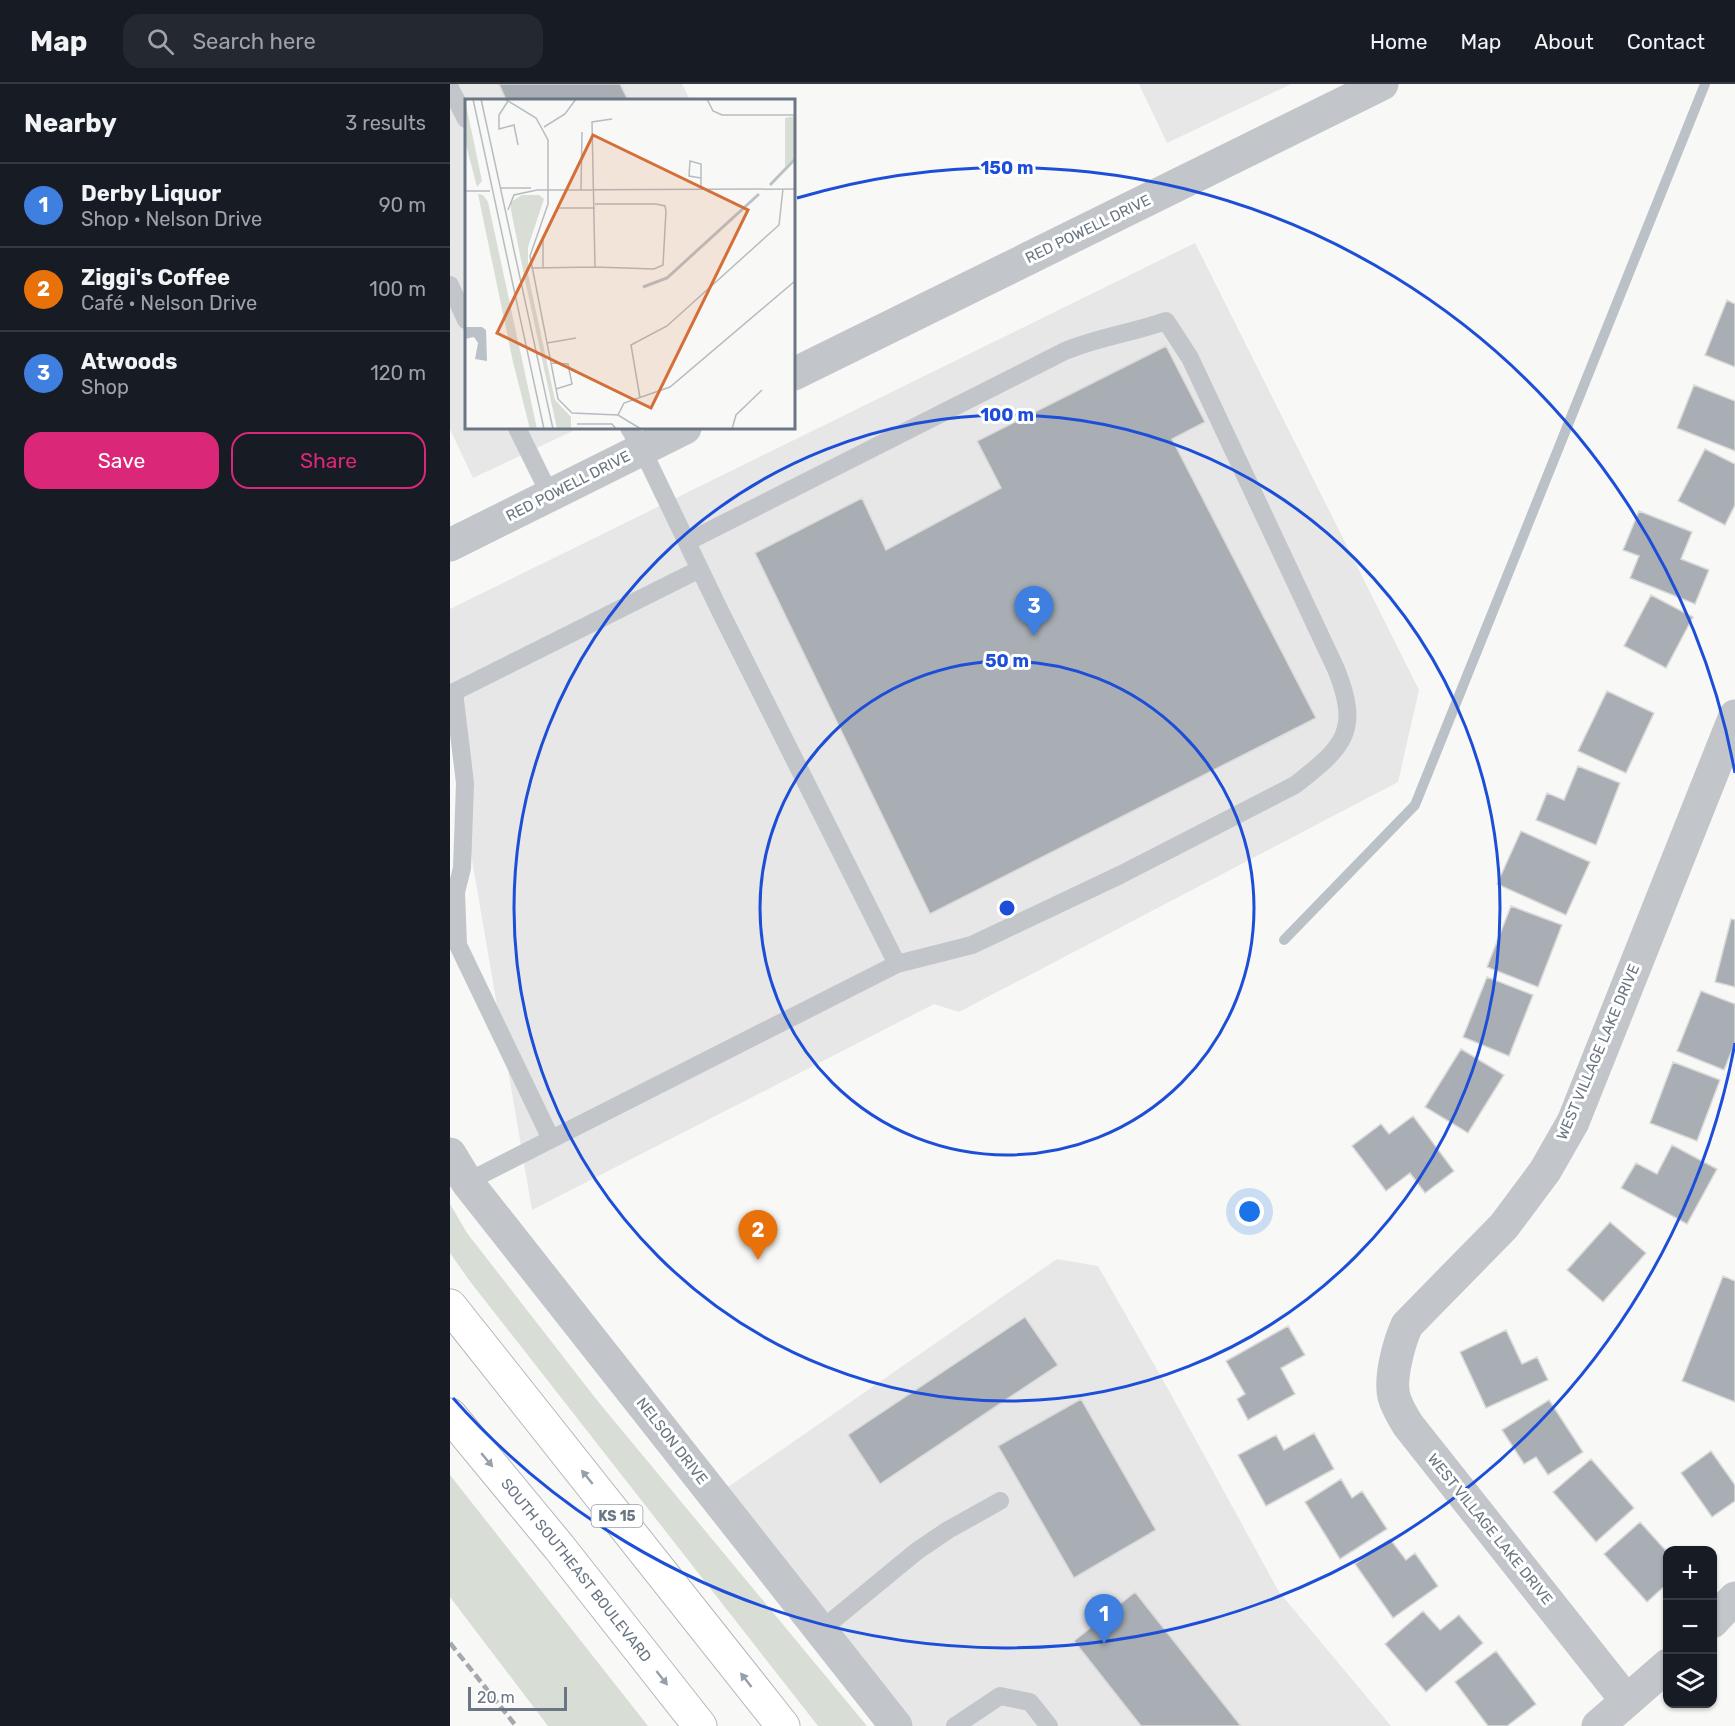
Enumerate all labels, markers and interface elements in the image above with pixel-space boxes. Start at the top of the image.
search box [123,14,543,68]
text: Map [30,25,87,58]
icon: search [144,25,177,58]
text: Search here [192,28,316,55]
text: Home [1370,29,1427,54]
text: Map [1460,29,1501,54]
text: About [1534,29,1594,54]
text: Contact [1627,29,1705,54]
inset map [465,99,795,429]
text: Nearby [24,108,117,139]
text: 3 results [345,111,426,135]
text: 150 m [980,157,1034,179]
text: Derby Liquor [81,180,221,207]
street label: RED POWELL DRIVE [1022,191,1154,267]
text: 1 [39,193,48,217]
text: 90 m [379,193,426,217]
text: Shop · Nelson Drive [81,207,262,231]
text: Ziggi's Coffee [81,264,230,291]
text: 2 [37,277,50,301]
text: 100 m [369,277,426,301]
text: Café · Nelson Drive [81,291,257,315]
text: Atwoods [81,348,177,375]
text: 3 [37,361,50,385]
text: 120 m [370,361,426,385]
text: Shop [81,375,129,399]
text: 100 m [980,404,1034,426]
button: Save [24,432,219,489]
button: Share [231,432,426,489]
street label: RED POWELL DRIVE [503,447,633,525]
pin: 3 [1014,586,1054,636]
text: 50 m [985,650,1029,672]
centre of rings [997,898,1017,918]
street label: WEST VILLAGE LAKE DRIVE [1553,961,1643,1143]
your location [1235,1197,1264,1226]
pin: 2 [738,1210,778,1260]
street label: NELSON DRIVE [633,1394,711,1488]
street label: WEST VILLAGE LAKE DRIVE [1424,1450,1556,1608]
one-way arrow [481,1453,493,1468]
one-way arrow [581,1470,593,1485]
street label: SOUTH SOUTHEAST BOULEVARD [497,1475,655,1666]
road number: KS 15 [592,1505,642,1527]
map controls [1663,1546,1717,1708]
button: + [1663,1546,1717,1600]
pin: 1 [1084,1594,1124,1644]
button: − [1663,1600,1717,1654]
button: layers [1663,1654,1717,1708]
one-way arrow [655,1670,668,1686]
one-way arrow [740,1672,753,1688]
scale bar [468,1684,567,1712]
text: 20 m [477,1688,515,1707]

